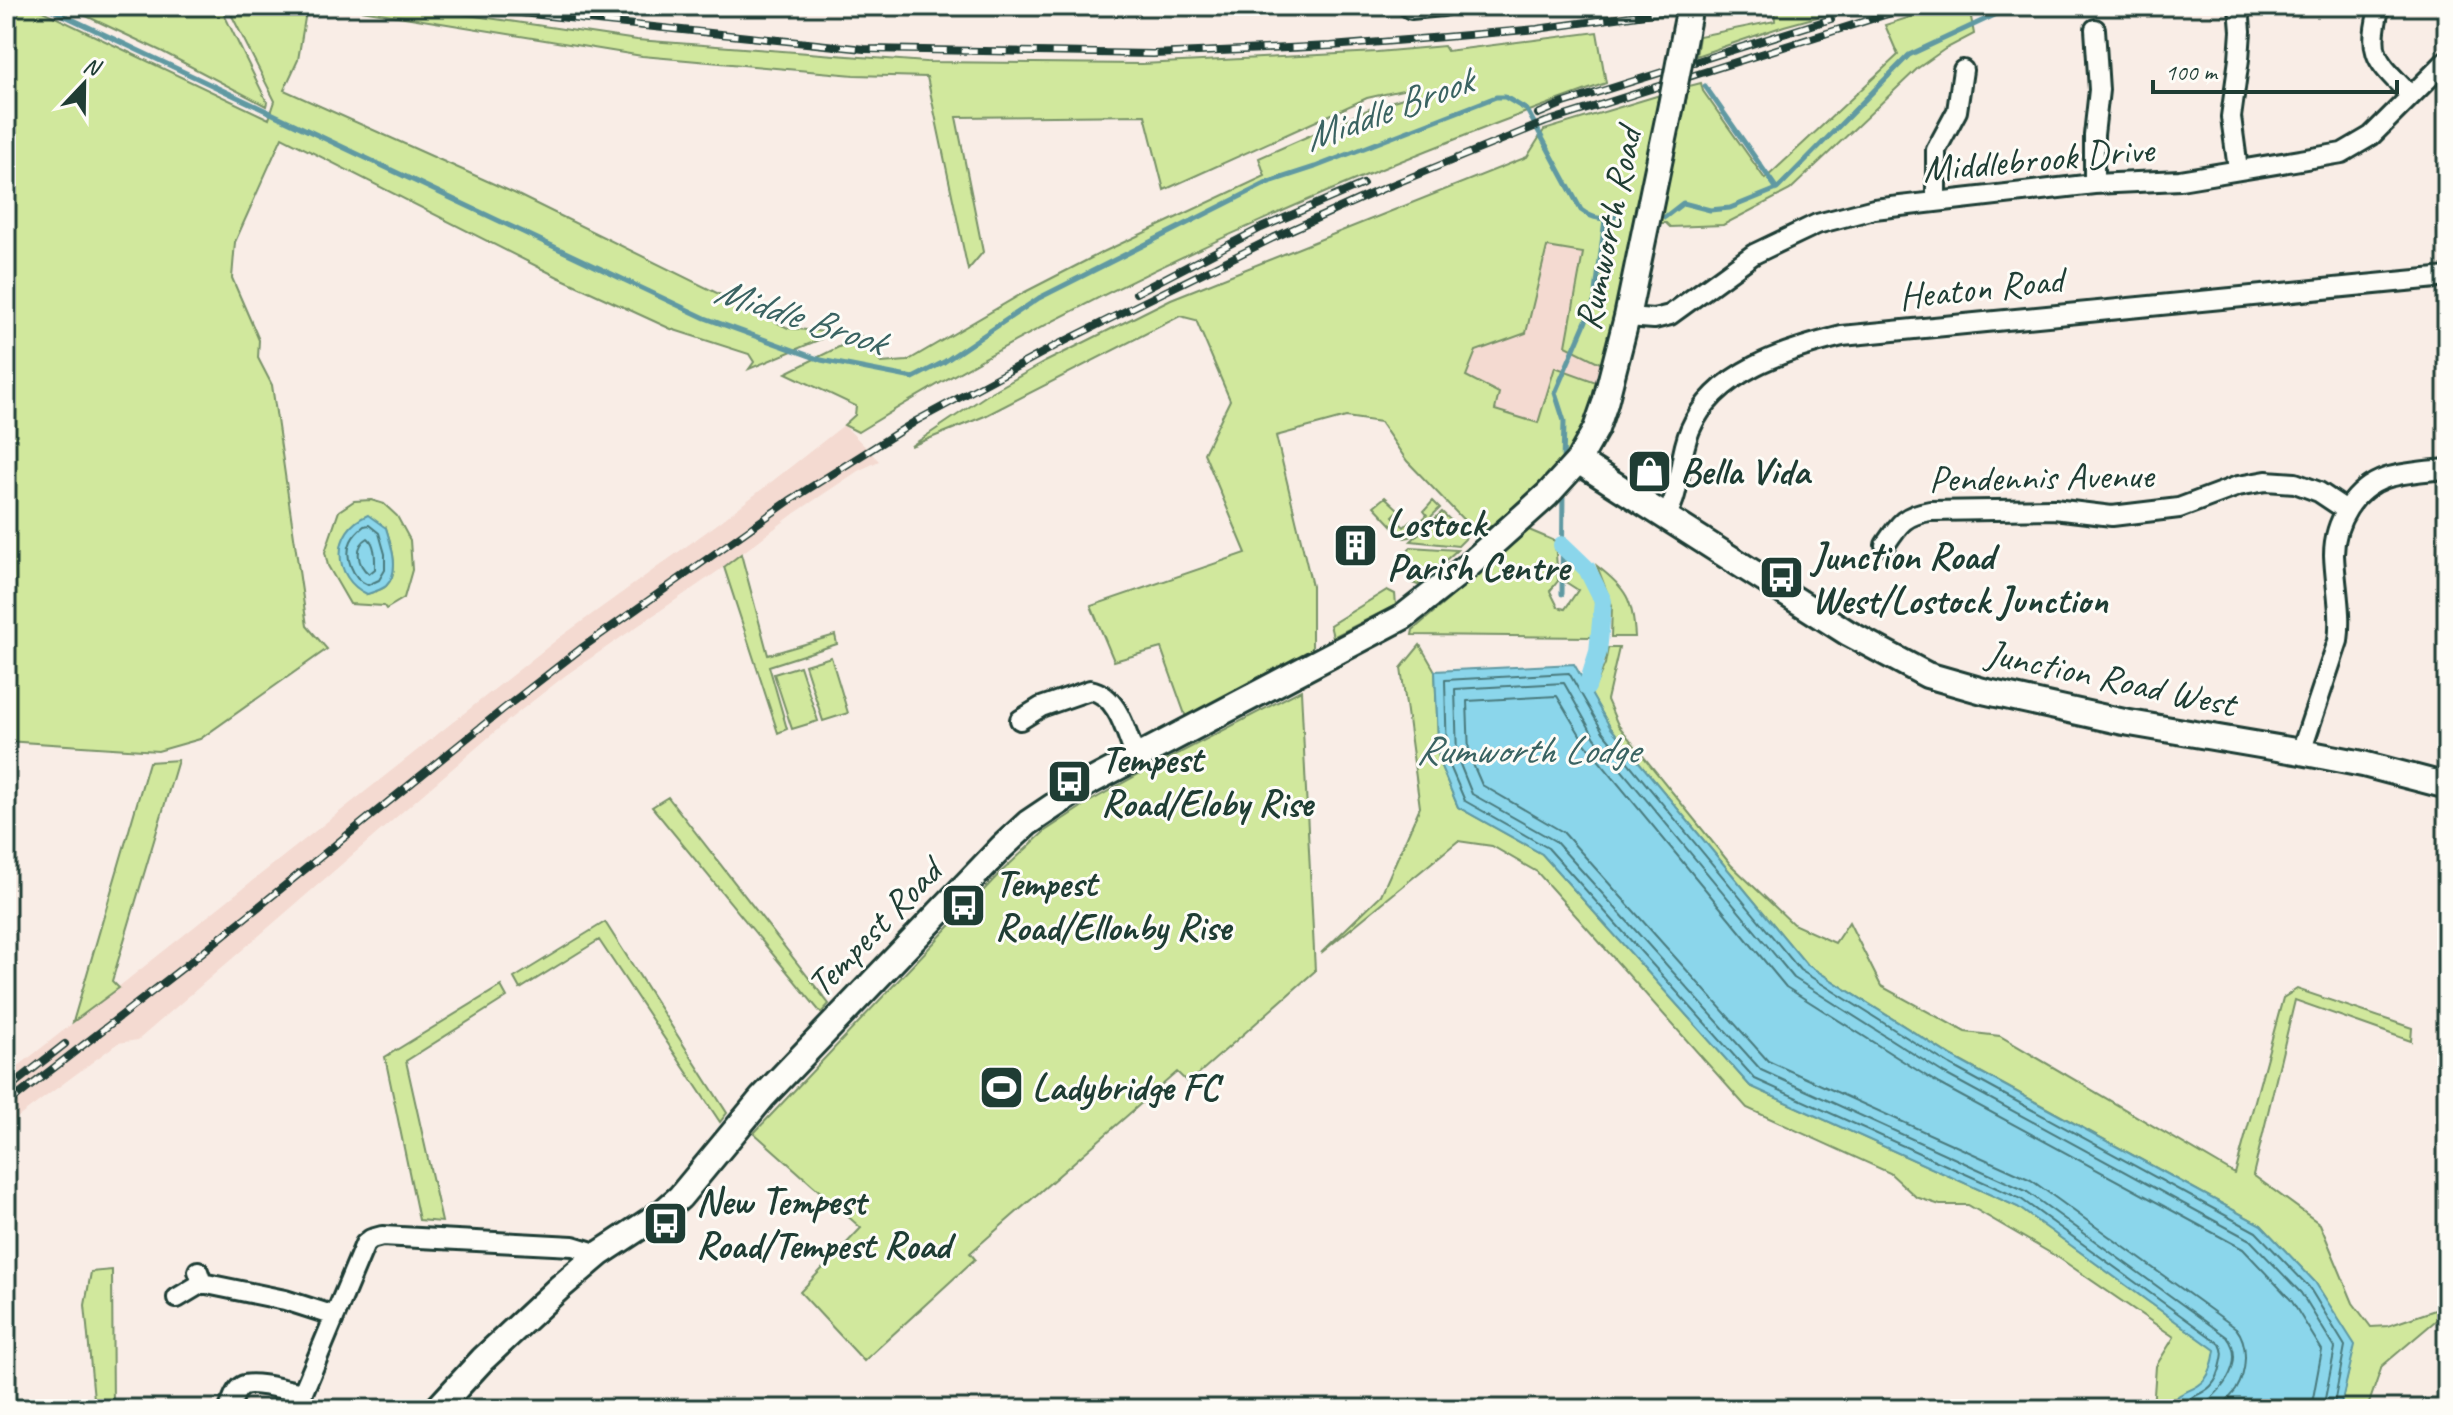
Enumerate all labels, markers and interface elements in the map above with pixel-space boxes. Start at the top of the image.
north arrow [44,44,124,124]
scale bar [2153,44,2397,94]
text: N [80,51,106,83]
water label: Middle Brook [1297,53,1485,163]
text: 100 m [2165,57,2219,87]
street label: Rumworth Road [1564,119,1653,334]
street label: Middlebrook Drive [1921,125,2158,193]
street label: Heaton Road [1897,255,2070,320]
water label: Middle Brook [709,265,897,369]
shop icon: Bella Vida [1625,447,1673,495]
place label: Bella Vida [1680,448,1813,495]
street label: Pendennis Avenue [1928,451,2156,502]
place label: Lostock Parish Centre [1387,500,1572,591]
building icon: Lostock Parish Centre [1332,521,1380,569]
place label: Junction Road West/Lostock Junction [1809,533,2109,624]
bus stop icon: Junction Road West/Lostock Junction [1757,554,1805,602]
street label: Junction Road West [1981,628,2243,728]
water label: Rumworth Lodge [1416,725,1644,775]
place label: Tempest Road/Eloby Rise [1101,736,1316,827]
bus stop icon: Tempest Road/Eloby Rise [1046,757,1094,805]
street label: Tempest Road [797,845,956,1007]
place label: Tempest Road/Ellonby Rise [995,860,1234,951]
bus stop icon: Tempest Road/Ellonby Rise [940,881,988,929]
sports icon: Ladybridge FC [977,1063,1025,1111]
place label: Ladybridge FC [1032,1064,1224,1111]
place label: New Tempest Road/Tempest Road [696,1178,957,1269]
bus stop icon: New Tempest Road/Tempest Road [641,1199,689,1247]

